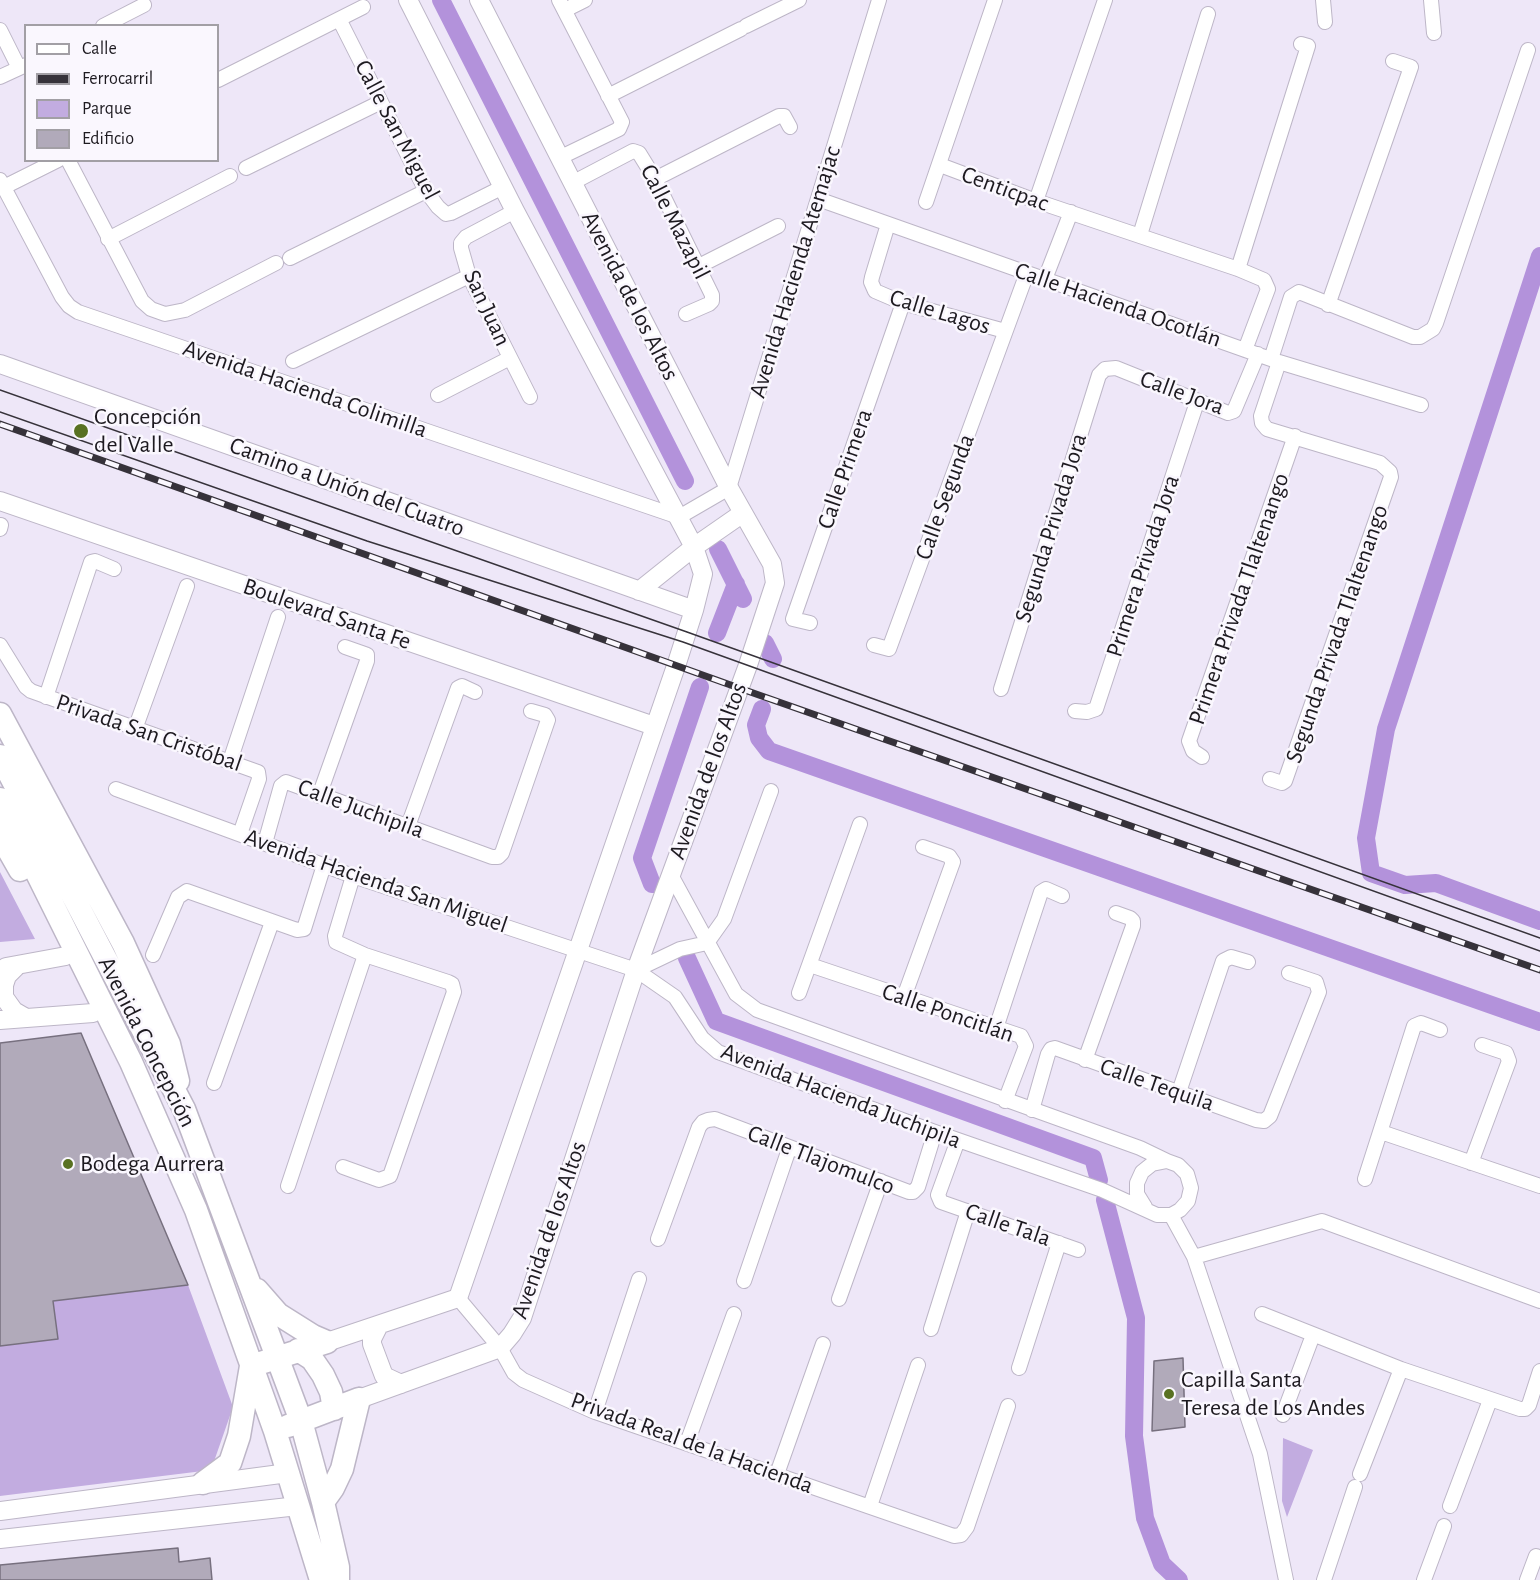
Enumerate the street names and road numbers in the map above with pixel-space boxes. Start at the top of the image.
street label: Calle San Miguel [348,55,446,205]
street label: Avenida Hacienda Atemajac [743,143,847,401]
street label: Calle Mazapil [634,160,716,284]
street label: Centicpac [957,160,1053,218]
street label: Avenida de los Altos [575,207,685,385]
street label: Calle Hacienda Ocotlán [1011,256,1225,354]
street label: San Juan [457,265,517,351]
street label: Calle Lagos [886,283,994,341]
street label: Avenida Hacienda Colimilla [179,334,431,444]
street label: Calle Jora [1136,364,1228,422]
street label: Calle Primera [811,405,879,533]
street label: Calle Segunda [909,430,981,564]
street label: Segunda Privada Jora [1009,430,1093,626]
street label: Camino a Unión del Cuatro [225,431,469,543]
street label: Primera Privada Tlaltenango [1182,469,1296,729]
street label: Primera Privada Jora [1100,471,1186,661]
street label: Segunda Privada Tlaltenango [1279,501,1395,767]
street label: Boulevard Santa Fe [239,572,415,656]
street label: Avenida de los Altos [663,679,753,863]
street label: Privada San Cristóbal [52,688,246,778]
street label: Calle Juchipila [294,773,428,845]
street label: Avenida Hacienda San Miguel [241,822,511,940]
street label: Avenida Concepción [92,952,202,1132]
street label: Calle Poncitlán [878,977,1018,1049]
street label: Avenida Hacienda Juchipila [717,1037,965,1155]
street label: Calle Tequila [1096,1052,1218,1118]
street label: Calle Tlajomulco [743,1119,899,1201]
street label: Avenida de los Altos [505,1137,593,1323]
street label: Calle Tala [961,1197,1055,1253]
street label: Privada Real de la Hacienda [567,1386,817,1500]

